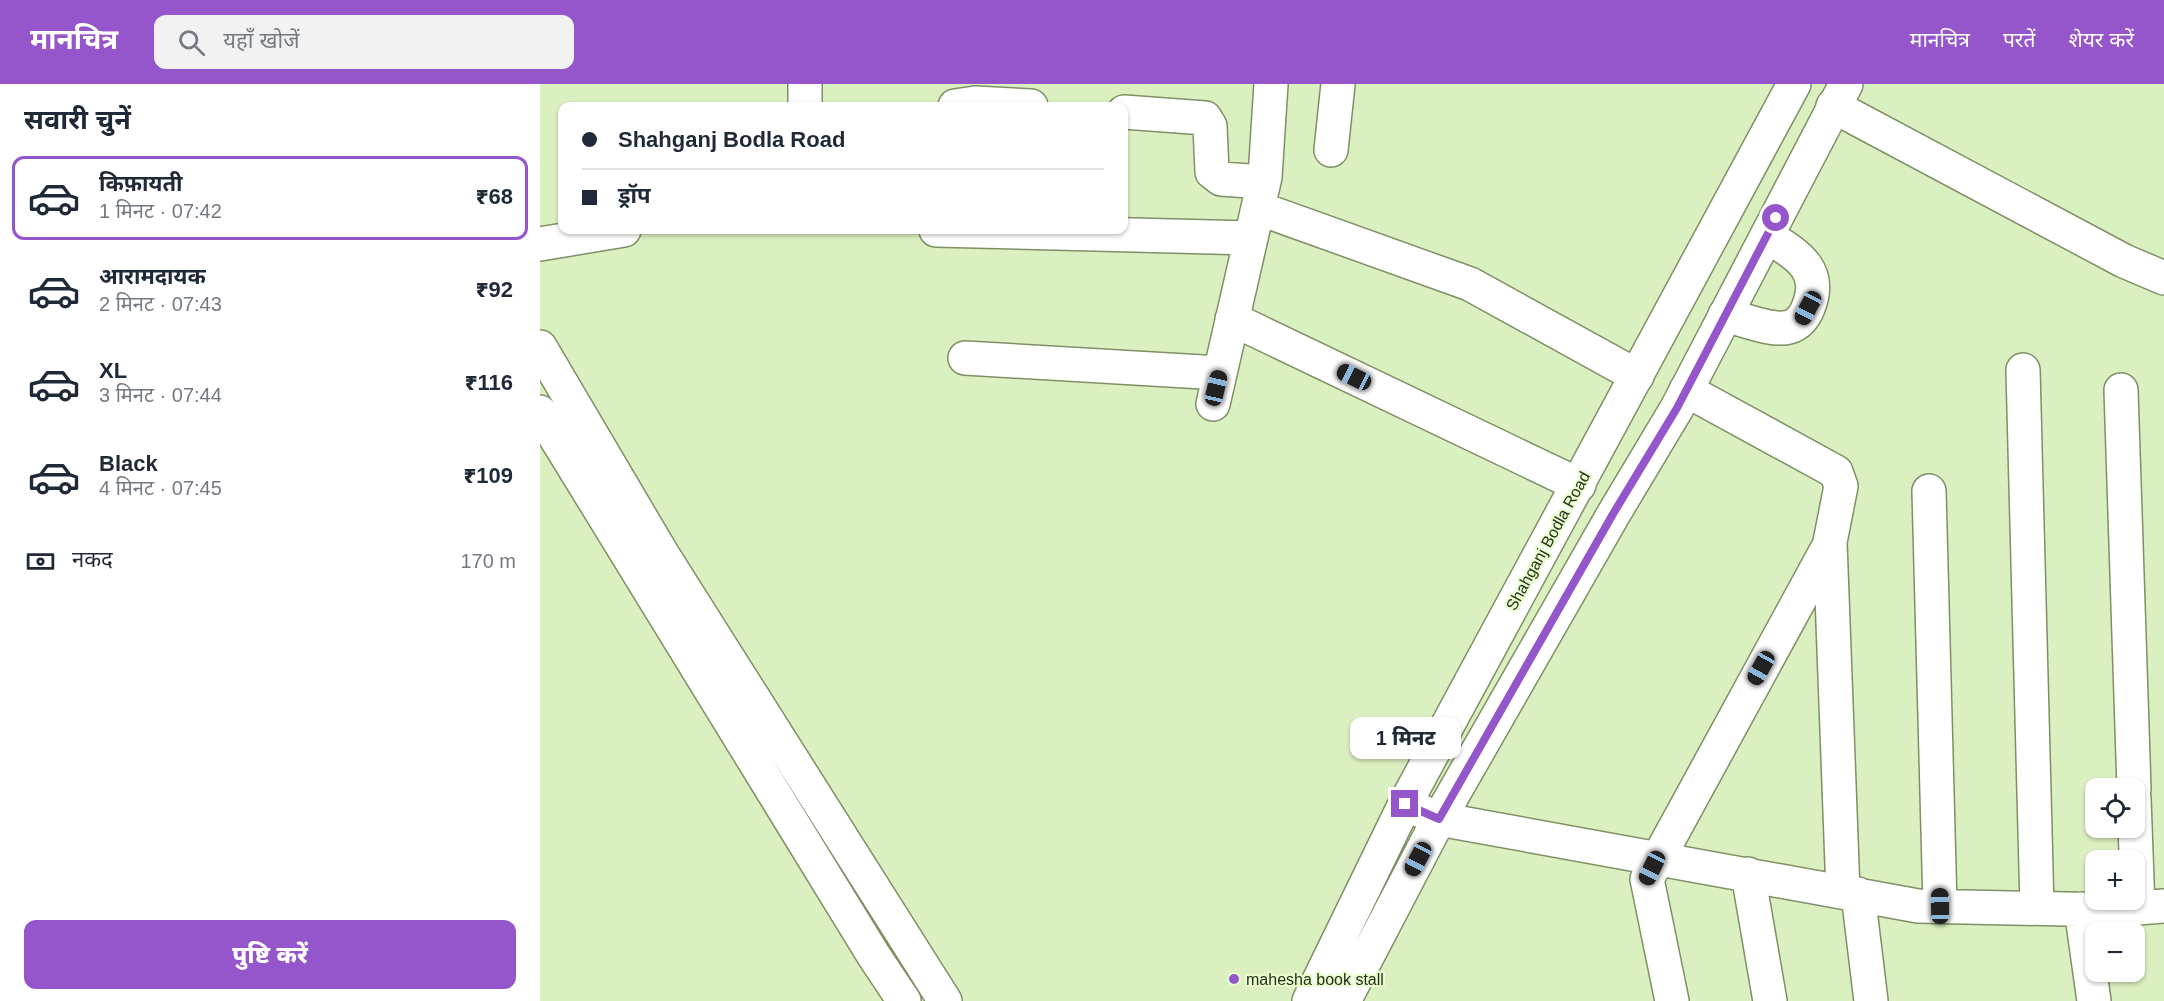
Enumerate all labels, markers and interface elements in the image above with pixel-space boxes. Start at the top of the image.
search box [154,15,574,69]
text: मानचित्र [30,24,118,55]
icon: search [175,26,208,59]
text: यहाँ खोजें [223,28,300,53]
text: मानचित्र [1910,28,1970,51]
text: परतें [2003,28,2035,51]
text: शेयर करें [2068,28,2134,51]
text: सवारी चुनें [24,105,131,135]
text: Shahganj Bodla Road [618,127,845,152]
icon: car [27,171,81,225]
text: किफ़ायती [99,171,183,196]
text: ड्रॉप [618,183,651,208]
text: ₹68 [476,184,513,209]
text: 1 मिनट · 07:42 [99,200,222,222]
route start [1762,204,1789,231]
icon: car [27,264,81,318]
text: आरामदायक [99,264,206,289]
text: ₹92 [476,277,513,302]
car [1792,288,1824,328]
text: 2 मिनट · 07:43 [99,293,222,315]
icon: car [27,357,81,411]
text: XL [99,358,127,383]
car [1334,361,1374,393]
car [1203,368,1229,408]
text: ₹116 [465,370,513,395]
text: 3 मिनट · 07:44 [99,384,222,406]
icon: car [27,450,81,504]
text: Black [99,451,158,476]
text: ₹109 [464,463,513,488]
street label: Shahganj Bodla Road [1503,469,1593,613]
text: 4 मिनट · 07:45 [99,477,222,499]
icon: cash [24,545,57,578]
text: नकद [72,547,113,572]
text: 170 m [460,550,516,572]
car [1744,648,1778,688]
callout: 1 मिनट [1350,717,1460,759]
text: 1 मिनट [1376,727,1435,749]
map controls [2085,778,2145,982]
button: locate [2085,778,2145,838]
route end [1391,790,1418,817]
car [1402,839,1434,879]
car [1636,848,1668,888]
button: + [2085,850,2145,910]
car [1931,888,1949,924]
button: पुष्टि करें [24,920,516,989]
button: − [2085,922,2145,982]
place label: mahesha book stall [1246,971,1384,988]
marker: mahesha book stall [1227,972,1241,986]

